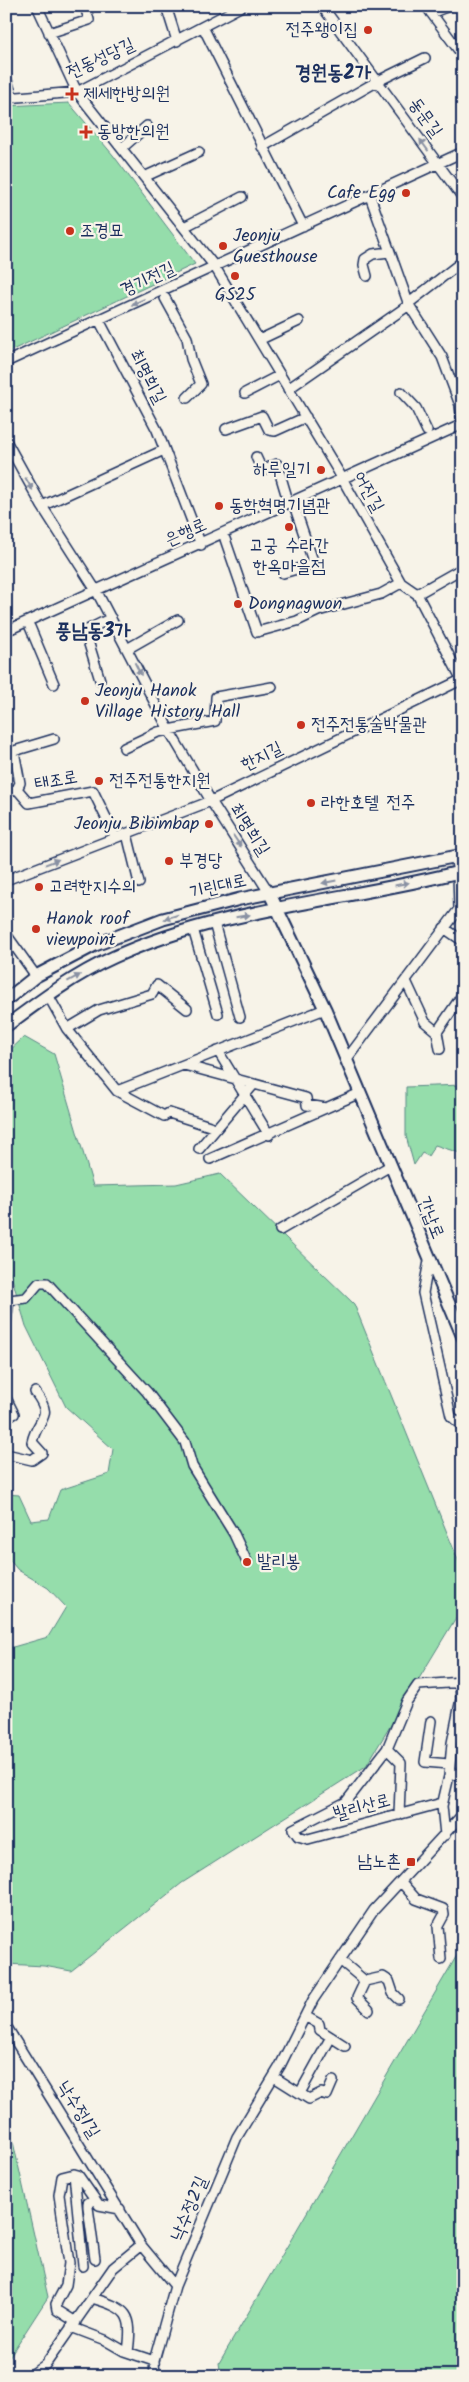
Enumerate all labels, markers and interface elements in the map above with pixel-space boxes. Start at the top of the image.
place label: 전주왱이집 [286,16,358,45]
marker: 전주왱이집 [362,24,374,36]
street label: 전동성당길 [62,30,140,87]
district label: 경원동2가 [295,58,372,90]
place label: 제세한방의원 [83,80,170,109]
marker: 제세한방의원 [65,87,79,101]
street label: 동문길 [400,92,450,145]
place label: 동방한의원 [97,118,169,147]
marker: 동방한의원 [79,125,93,139]
one-way arrow [419,138,429,152]
place label: Cafe Egg [327,179,396,208]
marker: Cafe Egg [400,187,412,199]
place label: 조경묘 [80,217,123,246]
place label: Jeonju Guesthouse [233,222,318,272]
marker: 조경묘 [64,225,76,237]
marker: Jeonju Guesthouse [217,240,229,252]
street label: 경기전길 [116,254,181,305]
marker: GS25 [229,270,241,282]
place label: GS25 [215,281,257,310]
one-way arrow [131,299,145,307]
street label: 최명희길 [121,345,174,410]
place label: 하루일기 [253,456,311,485]
marker: 하루일기 [315,464,327,476]
street label: 어진길 [345,466,391,518]
one-way arrow [25,477,33,492]
place label: 동학혁명기념관 [229,492,330,521]
marker: 동학혁명기념관 [213,500,225,512]
street label: 은행로 [160,511,212,555]
marker: 고궁 수라간 한옥마을점 [283,521,295,533]
place label: 고궁 수라간 한옥마을점 [249,532,329,582]
place label: Dongnagwon [248,590,342,619]
marker: Dongnagwon [232,598,244,610]
district label: 풍남동3가 [55,616,132,648]
one-way arrow [134,662,142,677]
place label: Jeonju Hanok Village History Hall [95,677,241,727]
marker: Jeonju Hanok Village History Hall [79,695,91,707]
place label: 전주전통술박물관 [311,711,427,740]
marker: 전주전통술박물관 [295,719,307,731]
street label: 한지길 [236,734,288,780]
street label: 태조로 [32,763,80,799]
place label: 전주전통한지원 [109,767,210,796]
marker: 전주전통한지원 [93,775,105,787]
place label: 라한호텔 전주 [321,789,415,818]
marker: 라한호텔 전주 [305,797,317,809]
street label: 최명희길 [221,798,277,863]
place label: Jeonju Bibimbap [74,810,199,839]
marker: Jeonju Bibimbap [203,818,215,830]
one-way arrow [232,835,242,848]
place label: 부경당 [179,847,223,876]
marker: 부경당 [163,855,175,867]
one-way arrow [45,858,59,866]
street label: 기린대로 [187,866,249,908]
place label: 고려한지수의 [49,873,136,902]
one-way arrow [322,878,337,886]
one-way arrow [394,879,410,887]
marker: 고려한지수의 [33,881,45,893]
place label: Hanok roof viewpoint [46,905,131,955]
one-way arrow [235,912,251,920]
one-way arrow [163,913,178,921]
marker: Hanok roof viewpoint [30,923,42,935]
one-way arrow [67,974,82,982]
street label: 간납로 [408,1192,452,1244]
place label: 발리봉 [257,1548,300,1577]
marker: 발리봉 [241,1556,253,1568]
street label: 발리산로 [330,1786,394,1830]
place label: 남노촌 [358,1848,401,1877]
marker: 남노촌 [405,1856,417,1868]
street label: 낙수정1길 [49,2075,107,2145]
street label: 낙수정2길 [163,2171,217,2246]

